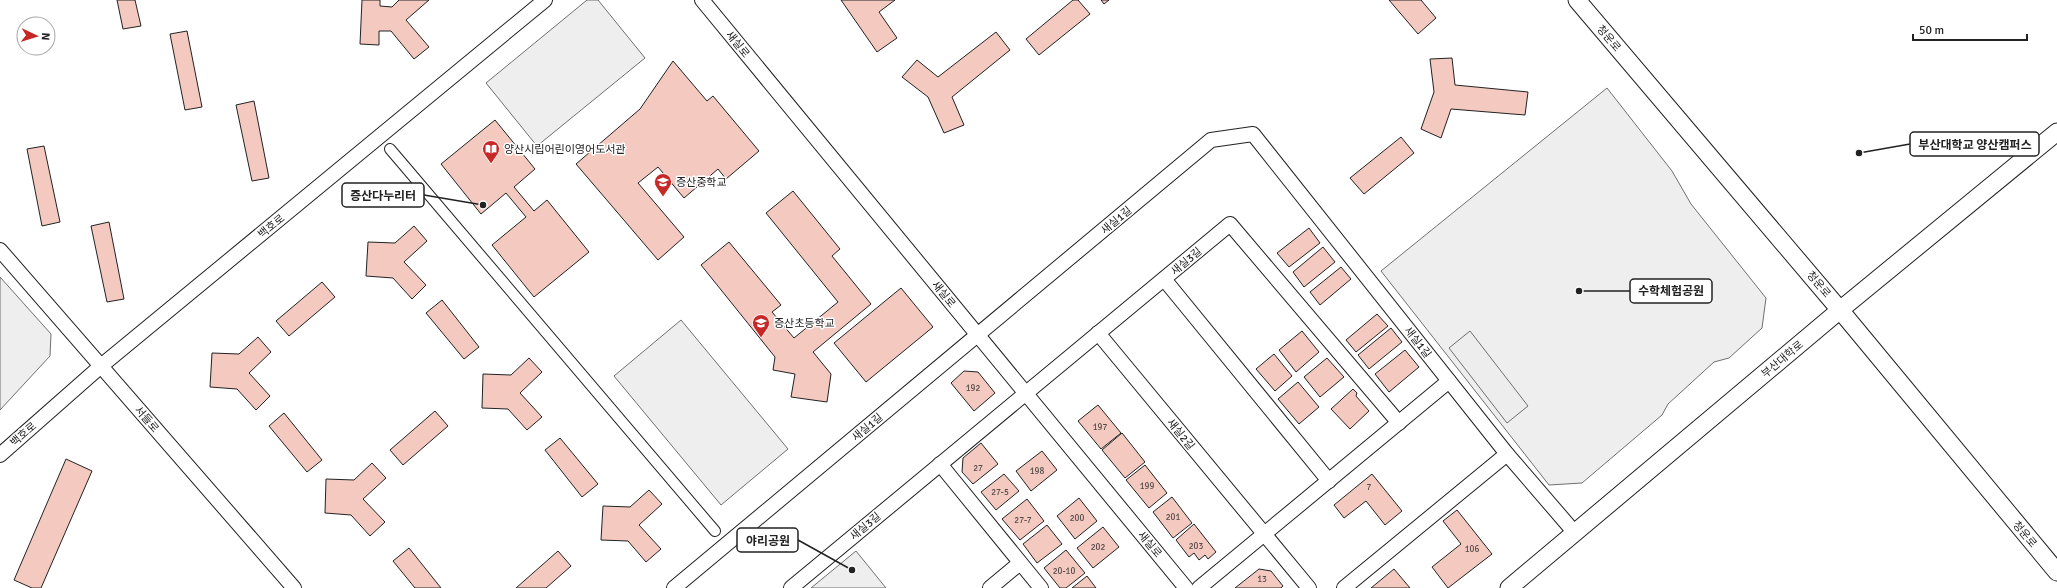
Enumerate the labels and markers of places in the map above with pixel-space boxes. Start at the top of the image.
callout: 부산대학교 양산캠퍼스 [1910,132,2039,156]
library icon: 양산시립어린이영어도서관 [481,139,501,164]
place label: 양산시립어린이영어도서관 [504,143,625,156]
school or university icon: 증산중학교 [653,172,673,197]
place label: 증산중학교 [676,176,727,189]
callout: 증산다누리터 [342,183,424,207]
callout: 수학체험공원 [1630,279,1712,303]
school or university icon: 증산초등학교 [751,313,771,338]
place label: 증산초등학교 [774,317,835,330]
callout: 야리공원 [737,528,798,552]

